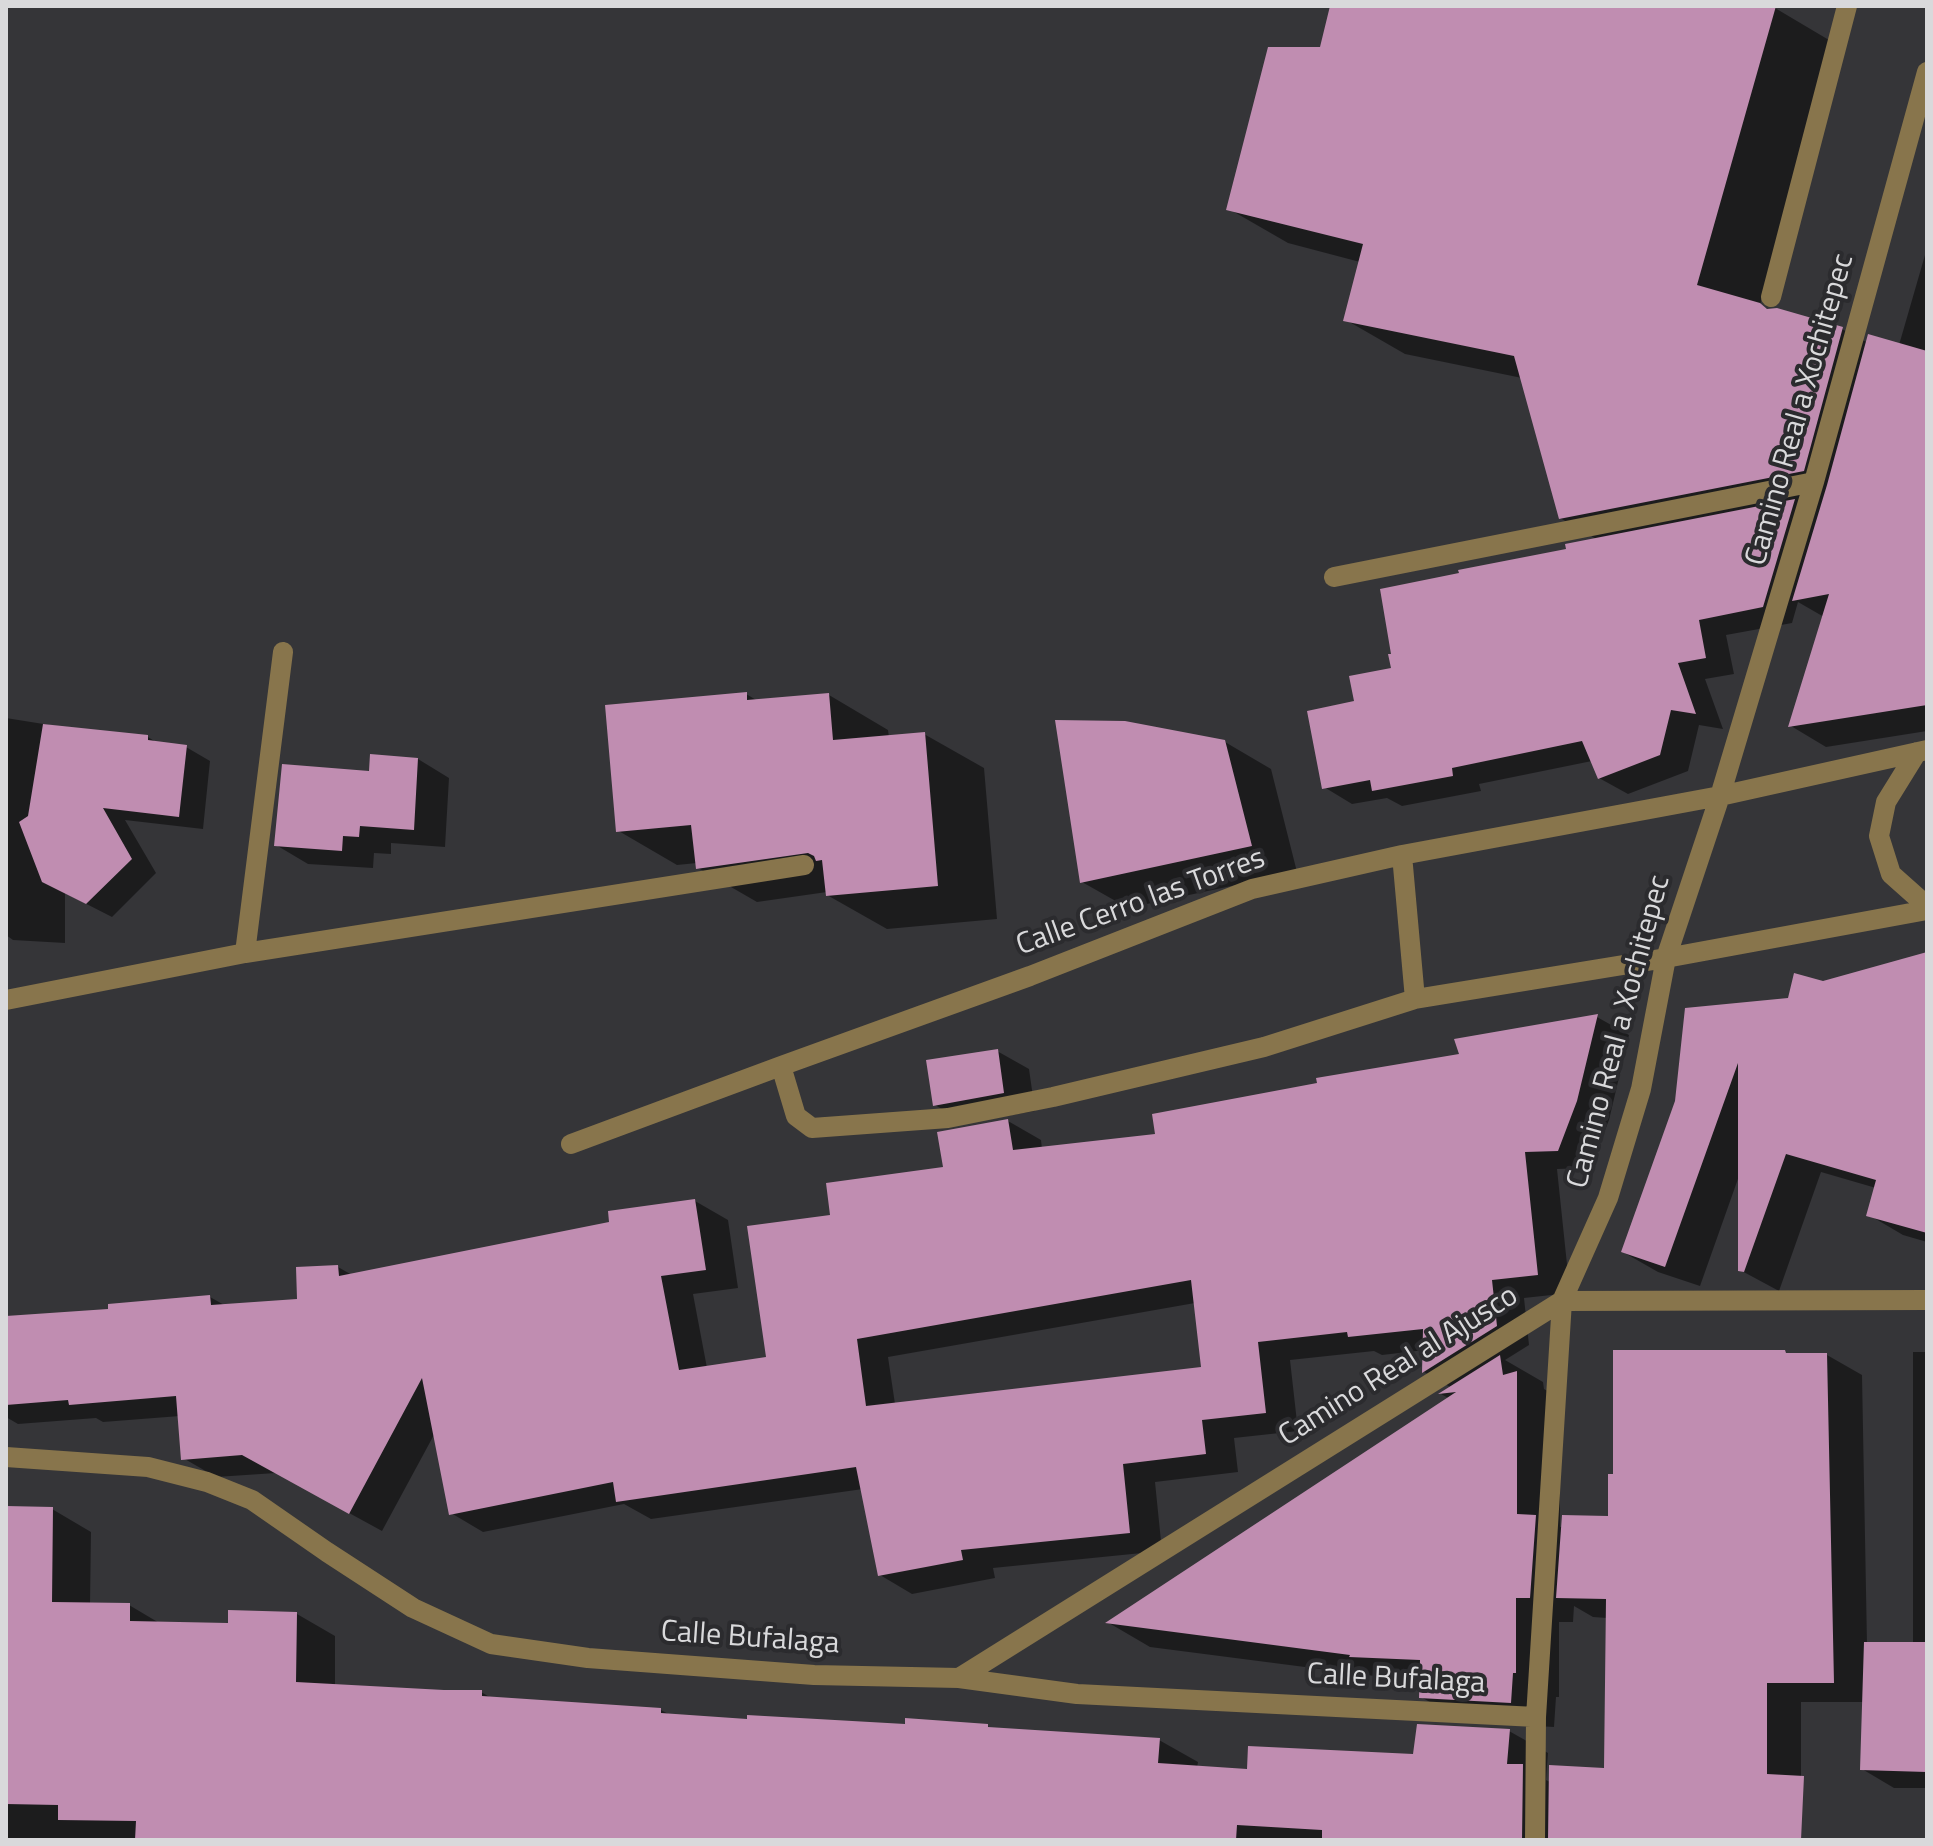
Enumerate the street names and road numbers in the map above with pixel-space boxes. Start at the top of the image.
street label: Camino Real a Xochitepec [1739,250,1863,570]
street label: Calle Cerro las Torres [1012,841,1270,965]
street label: Camino Real a Xochitepec [1561,872,1679,1192]
street label: Camino Real al Ajusco [1273,1279,1525,1455]
street label: Calle Bufalaga [660,1615,840,1663]
street label: Calle Bufalaga [1306,1657,1486,1703]

